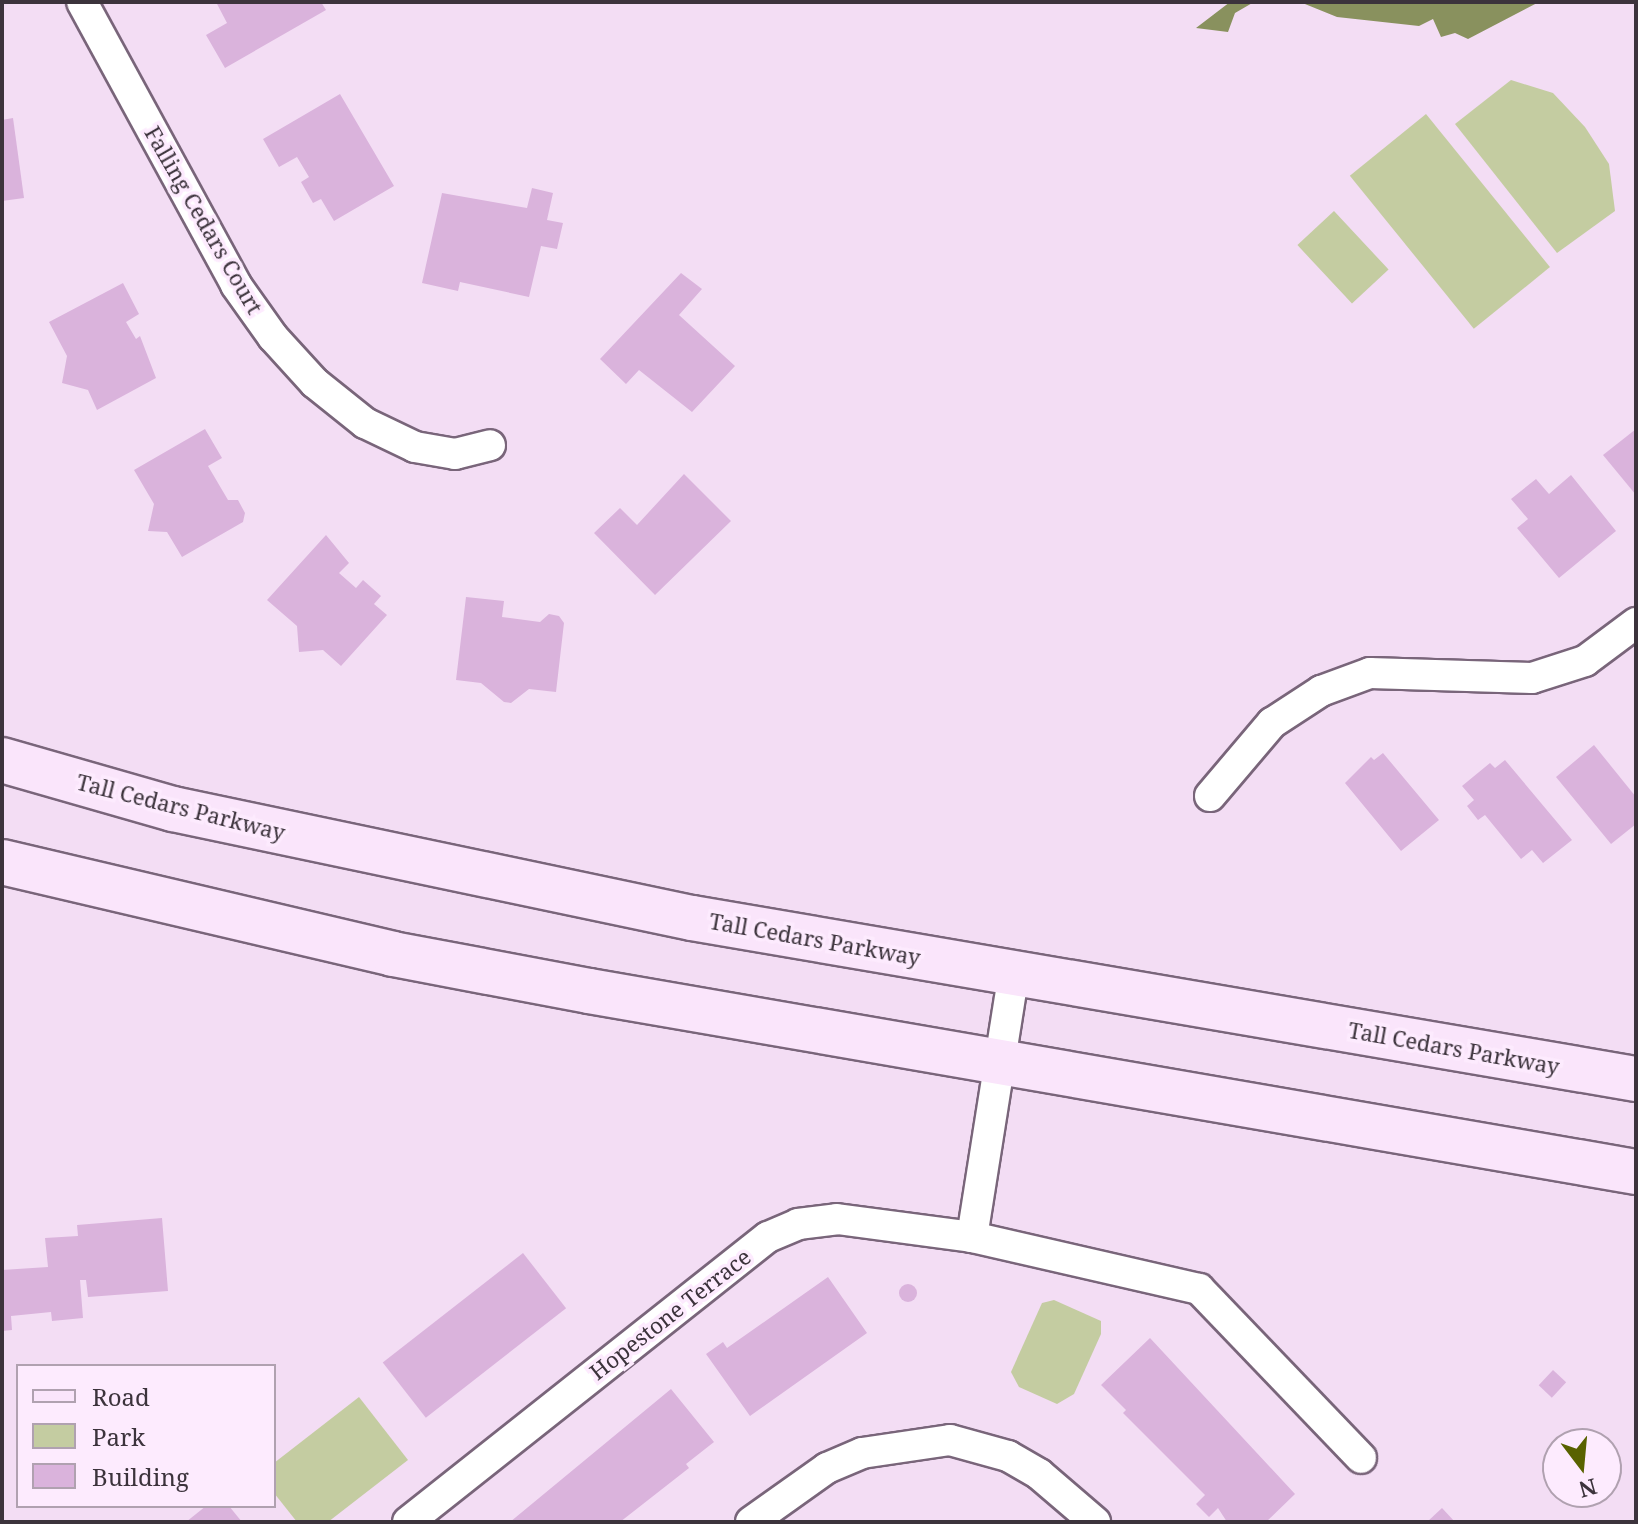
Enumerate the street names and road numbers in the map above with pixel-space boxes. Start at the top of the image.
street label: Falling Cedars Court [139,121,269,319]
street label: Tall Cedars Parkway [74,768,288,846]
street label: Tall Cedars Parkway [707,907,923,971]
street label: Tall Cedars Parkway [1346,1016,1562,1080]
street label: Hopestone Terrace [584,1243,756,1385]

